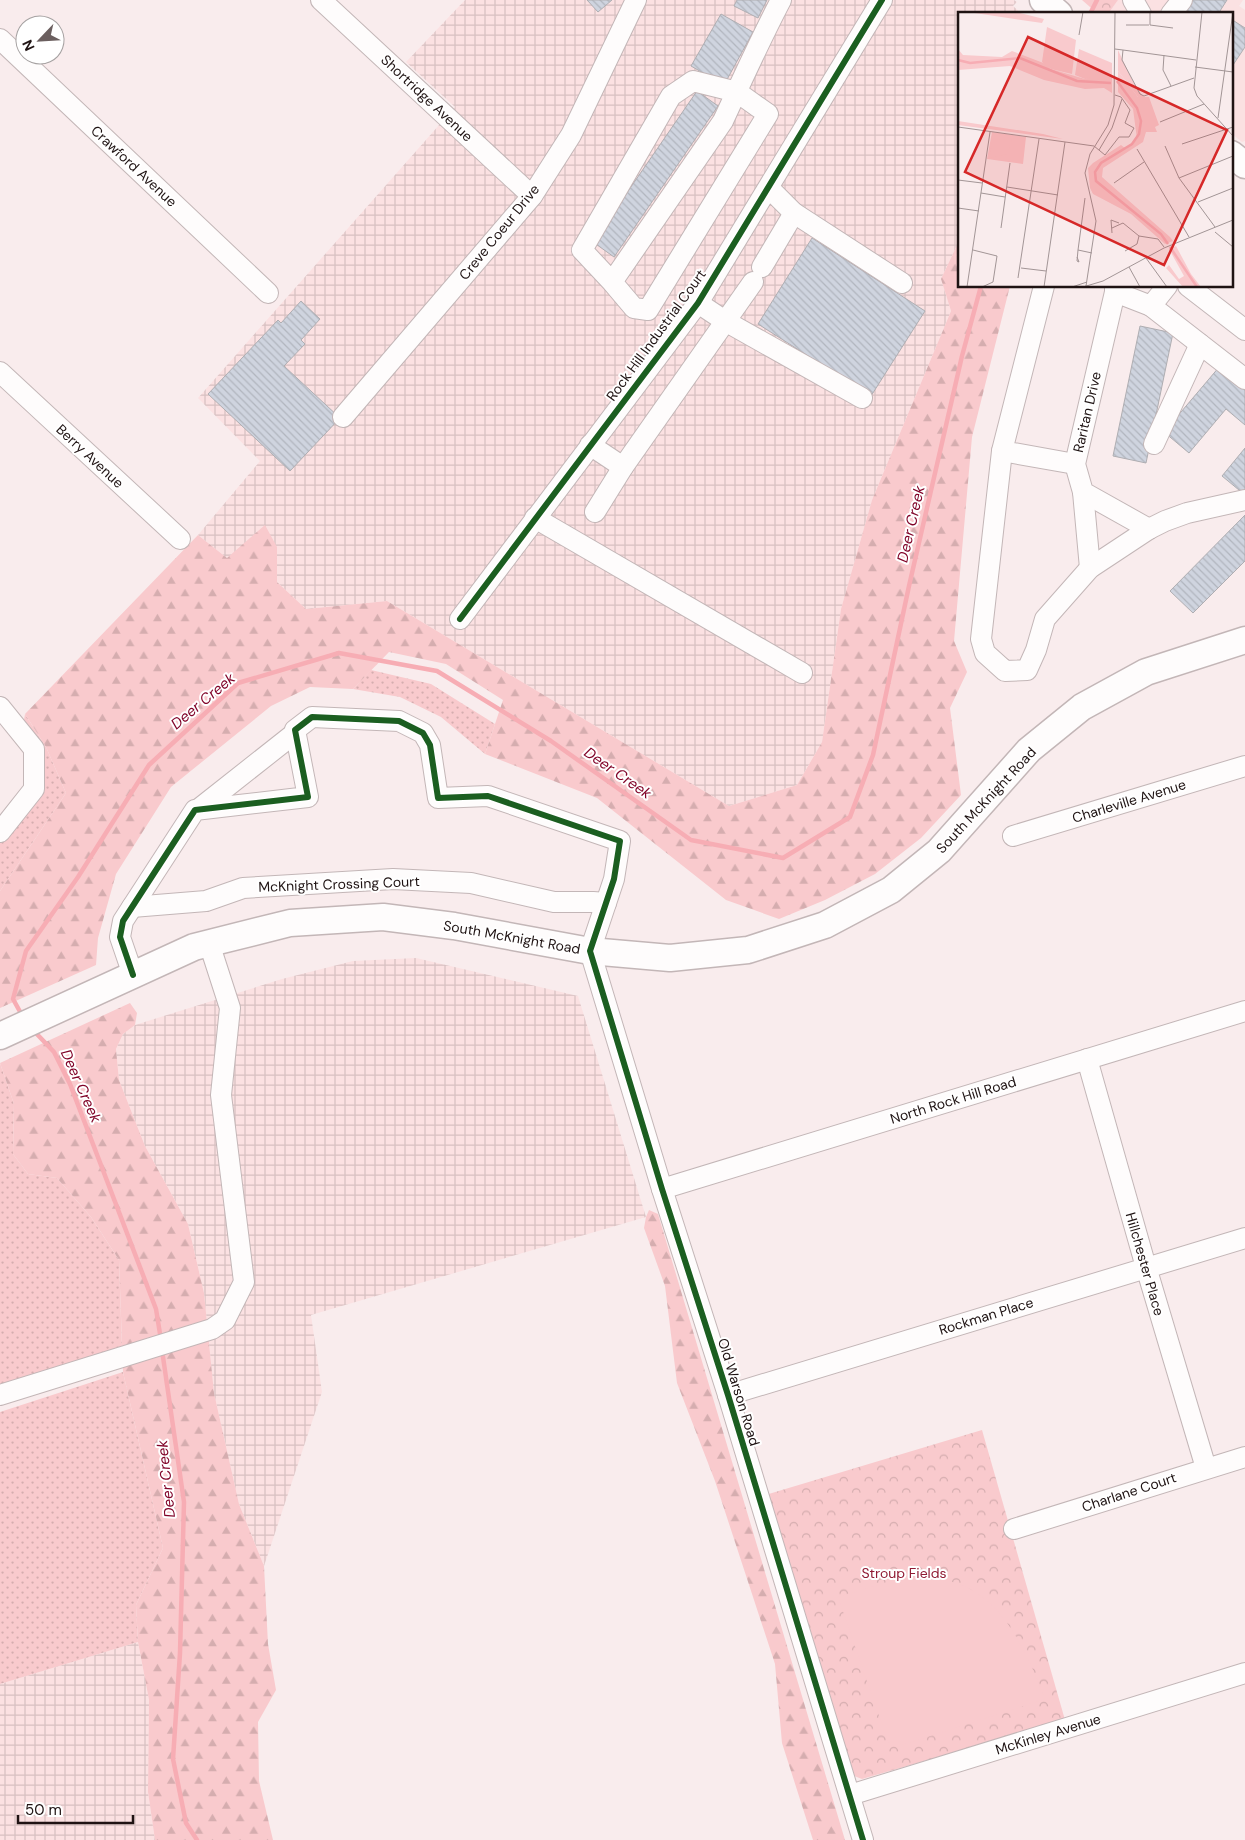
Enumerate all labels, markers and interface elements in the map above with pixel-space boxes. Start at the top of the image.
inset map [958,12,1232,288]
north arrow [15,15,65,65]
text: N [18,37,39,54]
street label: Shortridge Avenue [377,51,477,145]
street label: Crawford Avenue [87,122,181,211]
street label: Creve Coeur Drive [455,181,543,283]
street label: Rock Hill Industrial Court [602,266,710,404]
street label: Raritan Drive [1069,370,1105,454]
street label: Berry Avenue [52,420,128,492]
water label: Deer Creek [892,483,930,564]
water label: Deer Creek [167,668,240,734]
water label: Deer Creek [580,742,656,804]
street label: South McKnight Road [932,743,1040,857]
street label: Charleville Avenue [1070,775,1188,827]
street label: McKnight Crossing Court [258,872,420,896]
street label: South McKnight Road [442,916,582,958]
water label: Deer Creek [56,1046,106,1126]
street label: North Rock Hill Road [888,1072,1018,1128]
street label: Hillchester Place [1122,1210,1168,1318]
street label: Rockman Place [937,1293,1035,1339]
street label: Old Warson Road [714,1336,764,1448]
water label: Deer Creek [152,1439,180,1519]
street label: Charlane Court [1079,1468,1179,1516]
park label: Stroup Fields [861,1564,947,1582]
street label: McKinley Avenue [993,1709,1103,1759]
scale bar [18,1792,132,1824]
text: 50 m [25,1800,62,1820]

